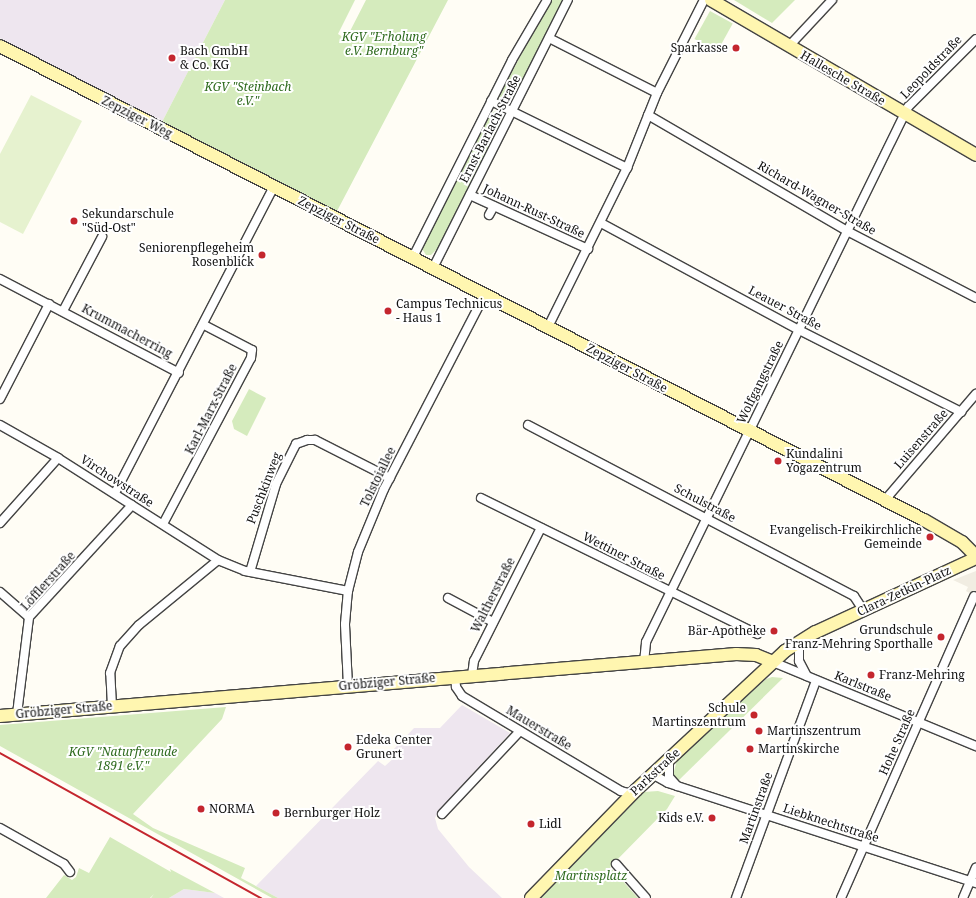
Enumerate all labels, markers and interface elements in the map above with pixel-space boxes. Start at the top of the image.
park label: KGV "Erholung e.V. Bernburg" [342,30,426,58]
street label: Leopoldstraße [897,32,965,102]
place label: Sparkasse [671,41,728,55]
marker: Sparkasse [731,43,741,53]
place label: Bach GmbH & Co. KG [180,44,248,72]
street label: Hallesche Straße [798,48,888,108]
marker: Bach GmbH & Co. KG [167,53,177,63]
street label: Ernst-Barlach-Straße [457,73,523,185]
park label: KGV "Steinbach e.V." [204,80,292,108]
street label: Zepziger Weg [99,93,175,141]
street label: Richard-Wagner-Straße [755,158,879,238]
street label: Johann-Rust-Straße [481,181,587,241]
street label: Zepziger Straße [296,193,382,247]
place label: Sekundarschule "Süd-Ost" [82,207,174,235]
marker: Sekundarschule "Süd-Ost" [69,216,79,226]
place label: Seniorenpflegeheim Rosenblick [139,241,254,269]
marker: Seniorenpflegeheim Rosenblick [257,250,267,260]
street label: Leauer Straße [746,283,824,333]
place label: Campus Technicus - Haus 1 [396,297,502,325]
street label: Krummacherring [79,301,175,361]
marker: Campus Technicus - Haus 1 [383,306,393,316]
street label: Wolfgangstraße [734,338,786,426]
street label: Zepziger Straße [584,341,670,395]
street label: Karl-Marx-Straße [182,361,240,457]
street label: Luisenstraße [891,406,951,472]
street label: Tolstoiallee [357,445,399,509]
place label: Kundalini Yogazentrum [786,447,862,475]
street label: Puschkinweg [244,450,284,526]
street label: Virchowstraße [78,452,156,510]
marker: Kundalini Yogazentrum [773,456,783,466]
street label: Schulstraße [672,481,738,525]
place label: Evangelisch-Freikirchliche Gemeinde [769,523,922,551]
street label: Wettiner Straße [580,529,668,583]
marker: Evangelisch-Freikirchliche Gemeinde [925,532,935,542]
street label: Löfflerstraße [18,549,78,613]
street label: Waltherstraße [468,555,518,635]
street label: Clara-Zetkin-Platz [855,563,953,619]
place label: Grundschule Franz-Mehring Sporthalle [785,623,933,651]
place label: Bär-Apotheke [688,624,766,638]
marker: Bär-Apotheke [769,626,779,636]
marker: Grundschule Franz-Mehring Sporthalle [936,632,946,642]
street label: Karlstraße [832,668,894,704]
place label: Franz-Mehring [879,668,965,682]
marker: Franz-Mehring [866,670,876,680]
street label: Gröbziger Straße [338,671,436,693]
street label: Gröbziger Straße [15,699,113,721]
place label: Schule Martinszentrum [652,701,746,729]
street label: Mauerstraße [504,703,574,753]
street label: Hohe Straße [876,707,918,777]
marker: Schule Martinszentrum [749,710,759,720]
place label: Martinszentrum [767,724,861,738]
marker: Martinszentrum [754,726,764,736]
place label: Edeka Center Grunert [356,733,432,761]
marker: Edeka Center Grunert [343,742,353,752]
place label: Martinskirche [758,742,839,756]
marker: Martinskirche [745,744,755,754]
park label: KGV "Naturfreunde 1891 e.V." [69,745,177,773]
street label: Parkstraße [627,745,683,799]
street label: Martinstraße [736,770,776,846]
street label: Liebknechtstraße [781,801,881,845]
place label: NORMA [209,802,255,816]
marker: NORMA [196,804,206,814]
place label: Bernburger Holz [284,806,380,820]
marker: Bernburger Holz [271,808,281,818]
place label: Kids e.V. [658,811,704,825]
marker: Kids e.V. [707,813,717,823]
place label: Lidl [539,817,561,831]
marker: Lidl [526,819,536,829]
park label: Martinsplatz [555,869,627,883]

